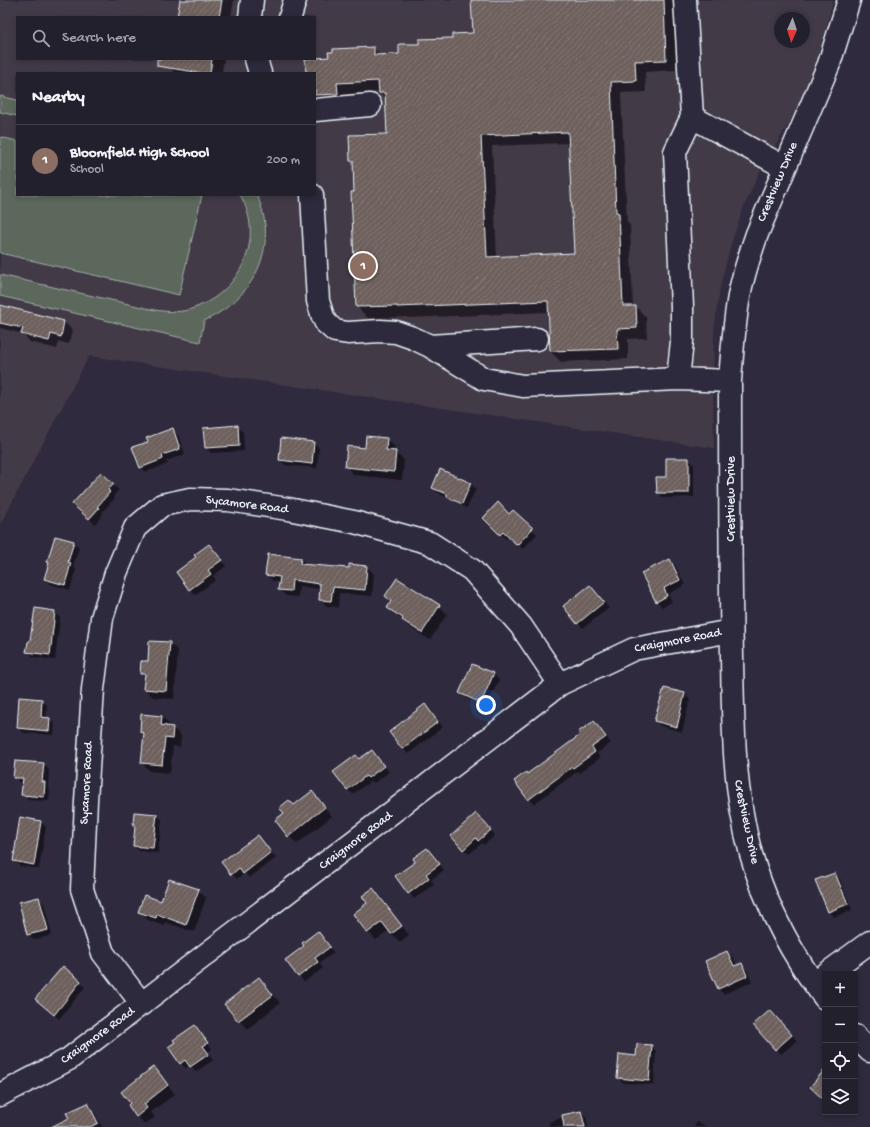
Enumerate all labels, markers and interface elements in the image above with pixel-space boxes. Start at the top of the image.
north arrow [774,12,810,48]
search box [16,16,316,60]
icon: search [30,27,52,49]
text: Search here [62,29,136,47]
text: Nearby [32,88,85,108]
street label: Crestview Drive [754,140,802,224]
text: Bloomfield High School [70,144,209,162]
text: 1 [42,153,48,168]
text: 200 m [267,153,300,168]
text: School [70,162,104,177]
pin: 1 [350,251,376,281]
street label: Crestview Drive [724,456,739,542]
street label: Sycamore Road [205,493,290,518]
street label: Craigmore Road [633,625,724,657]
your location [476,695,496,715]
street label: Sycamore Road [77,740,97,825]
street label: Crestview Drive [730,779,762,866]
street label: Craigmore Road [316,808,397,873]
map controls [822,971,858,1115]
button: + [822,971,858,1007]
street label: Craigmore Road [58,1003,139,1068]
button: − [822,1007,858,1043]
button: locate [822,1043,858,1079]
button: layers [822,1079,858,1115]

